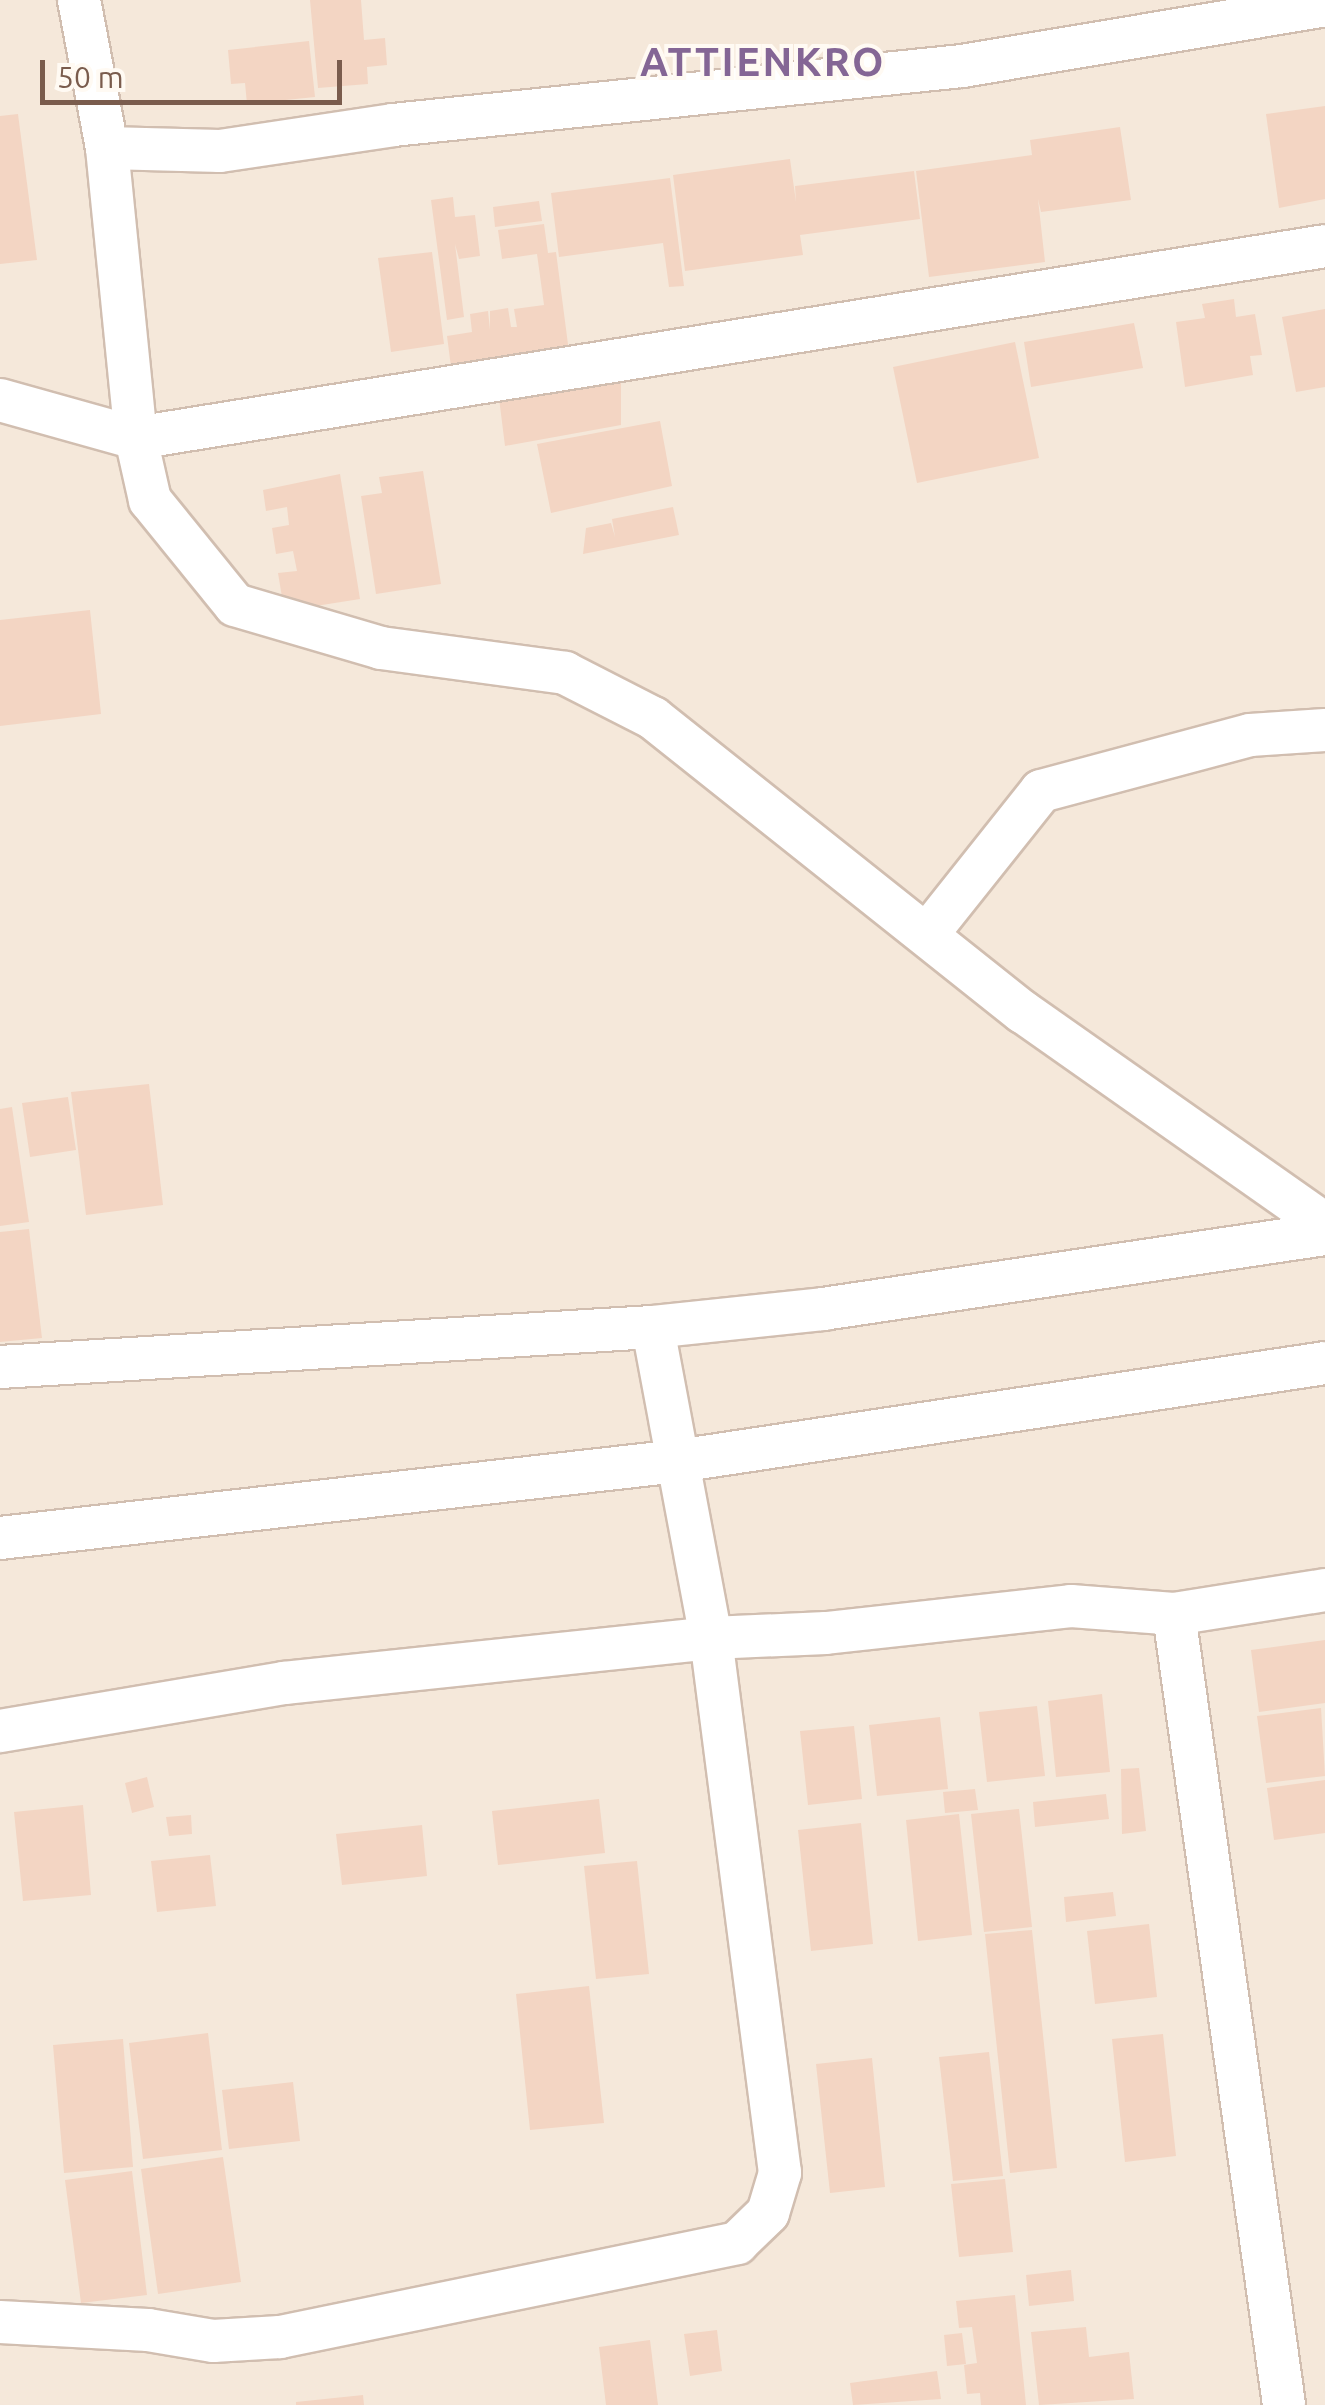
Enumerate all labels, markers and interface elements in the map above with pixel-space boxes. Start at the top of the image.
district label: ATTIENKRO [640,38,886,86]
scale bar [45,40,348,102]
text: 50 m [57,60,124,94]

